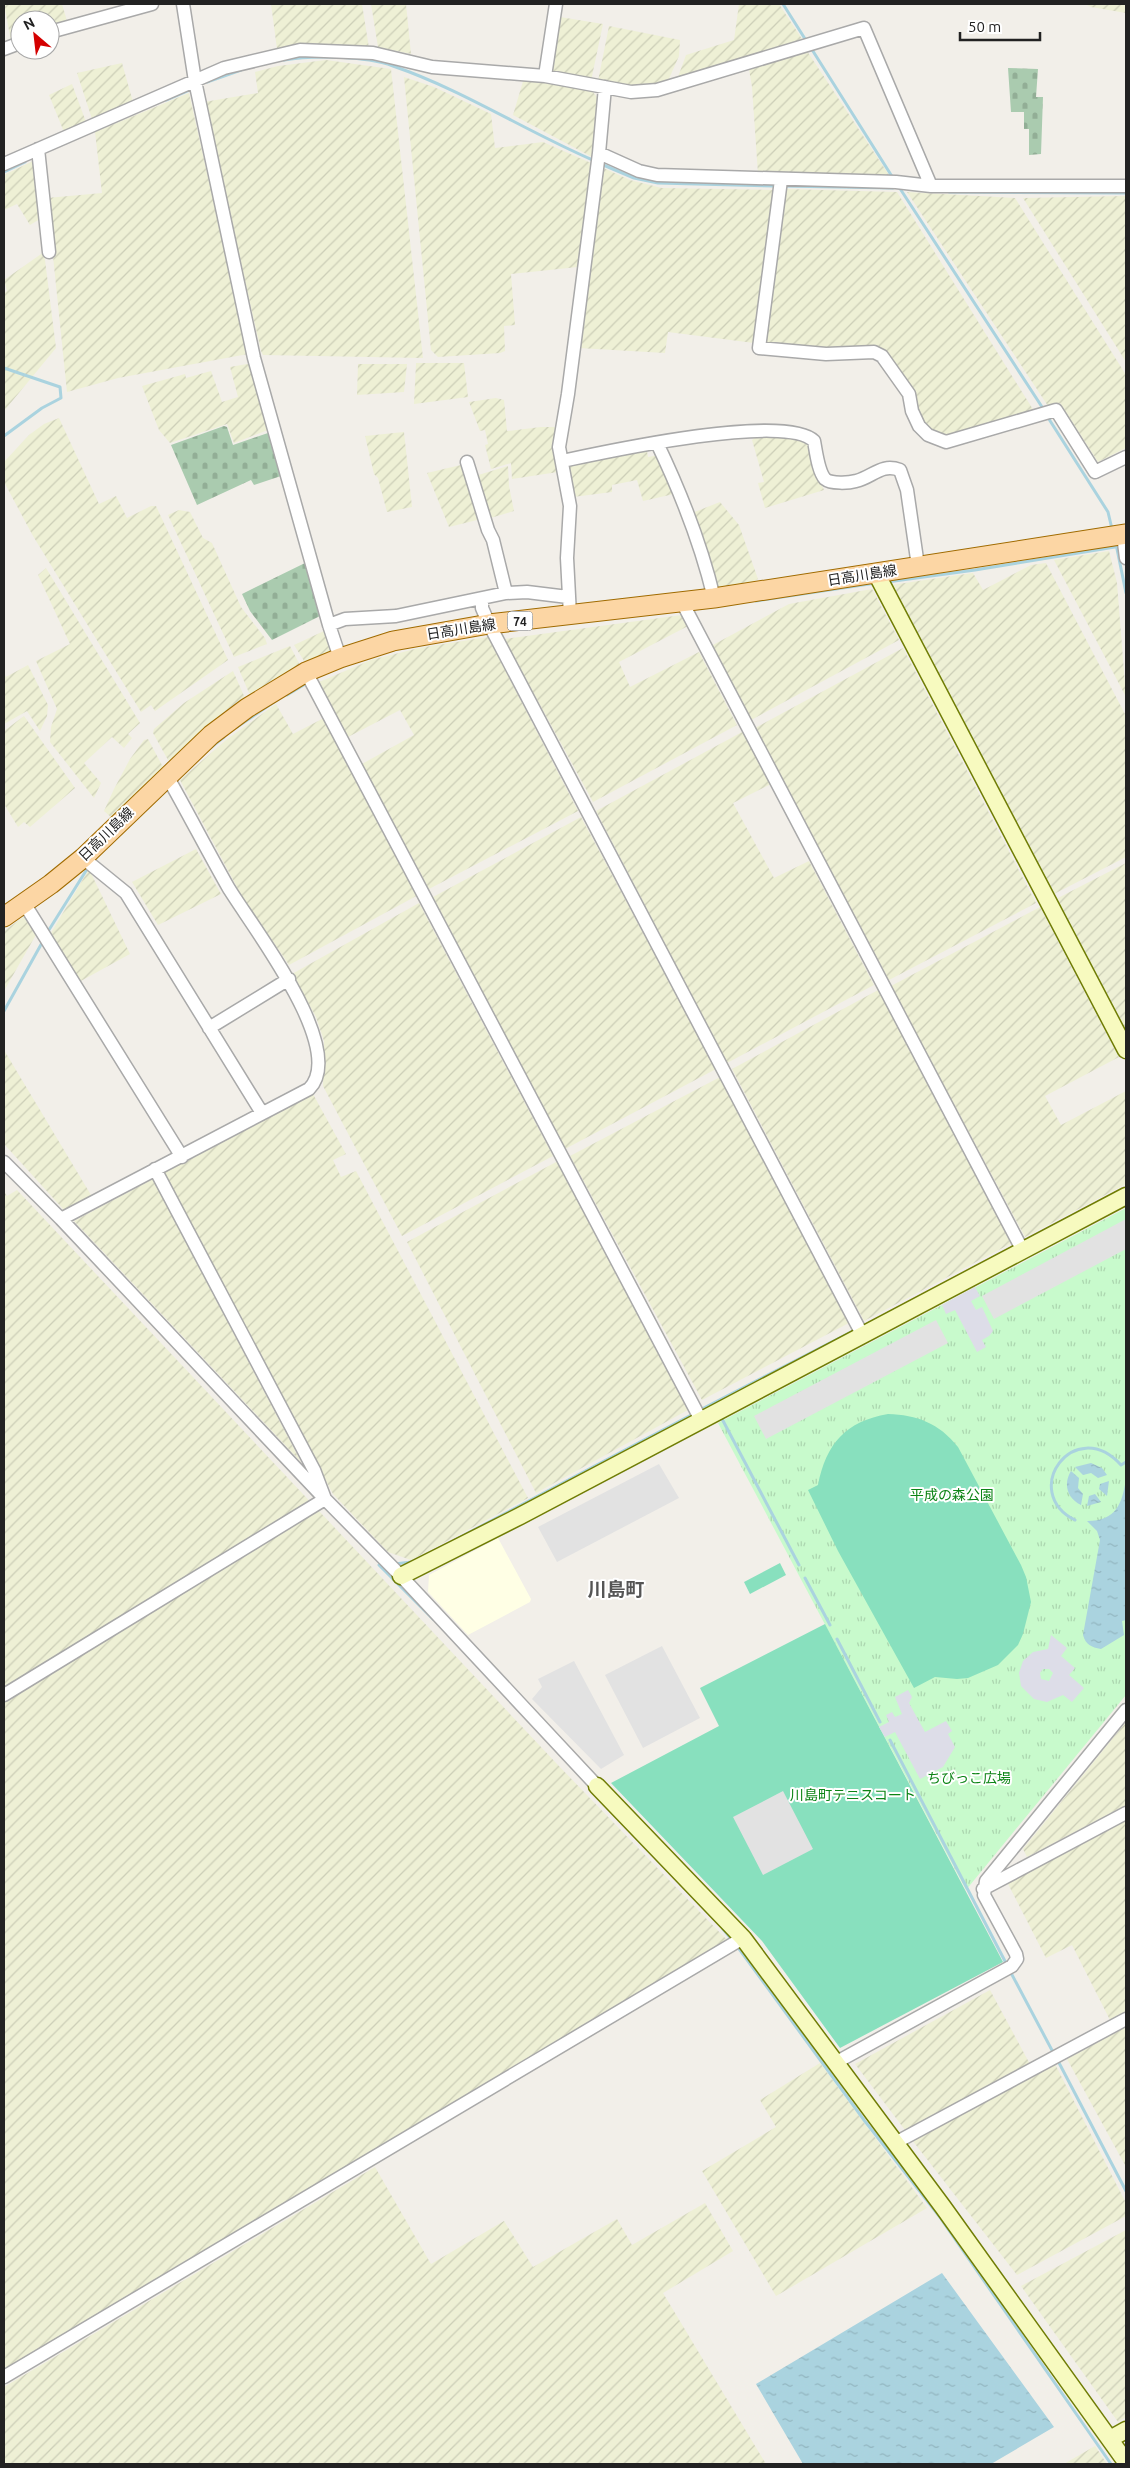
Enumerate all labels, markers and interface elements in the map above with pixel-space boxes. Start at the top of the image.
north arrow [10,10,60,60]
scale bar [960,10,1040,42]
text: N [21,14,37,33]
text: 50 m [968,18,1001,35]
street label: 日高川島線 [826,562,898,588]
road number: 74 [508,612,532,630]
street label: 日高川島線 [425,616,497,642]
street label: 日高川島線 [75,804,137,864]
park label: 平成の森公園 [910,1487,994,1503]
district label: 川島町 [587,1578,645,1600]
park label: ちびっこ広場 [927,1770,1011,1786]
park label: 川島町テニスコート [790,1787,916,1803]

